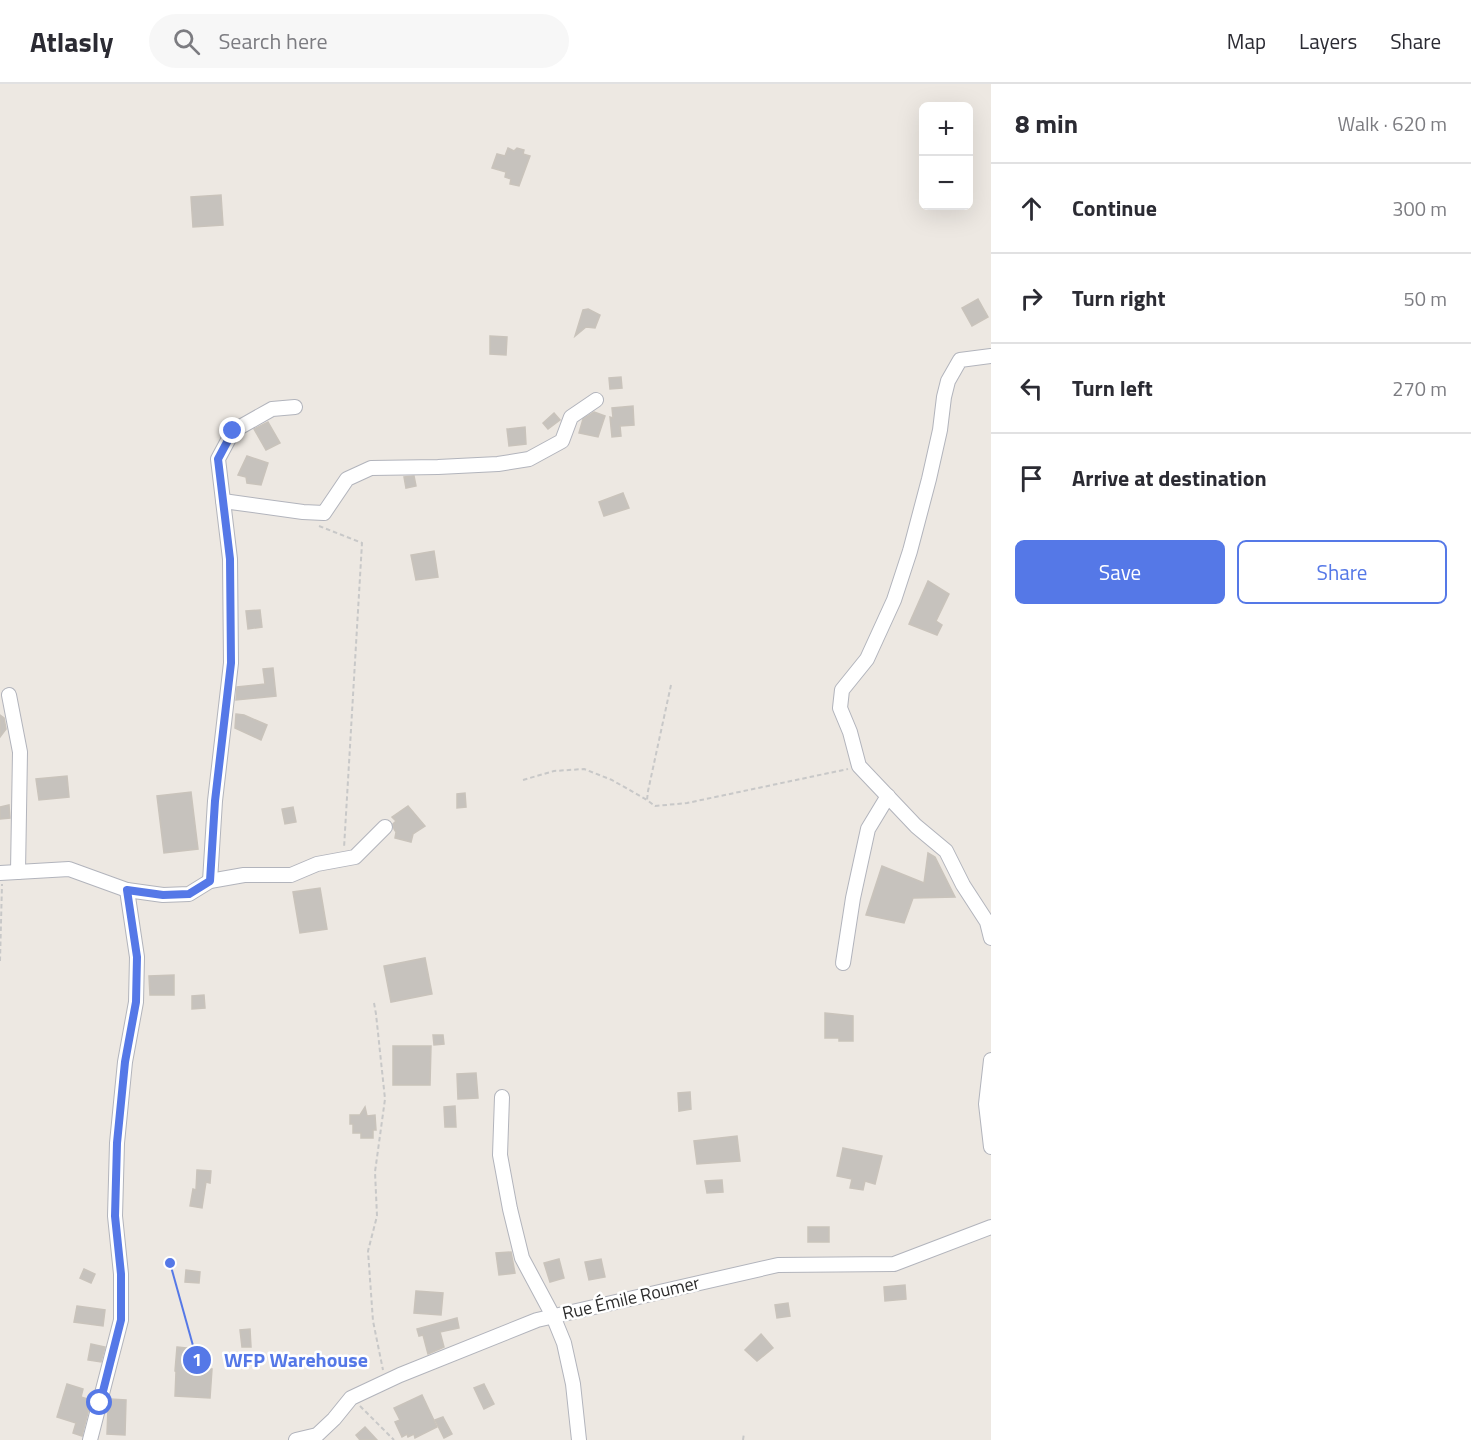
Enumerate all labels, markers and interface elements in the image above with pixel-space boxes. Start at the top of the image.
search box [149,14,569,68]
text: Atlasly [30,20,113,63]
text: Search here [218,24,328,58]
icon: search [170,25,203,58]
text: Map [1227,25,1266,57]
text: Layers [1299,25,1357,57]
text: Share [1390,25,1441,57]
map controls [919,102,973,210]
button: + [919,102,973,156]
text: 8 min [1015,104,1078,143]
text: Walk · 620 m [1338,108,1447,139]
button: − [919,156,973,210]
text: Continue [1072,191,1157,225]
icon: ahead [1015,192,1048,225]
text: 300 m [1392,193,1447,224]
text: Turn right [1072,281,1166,315]
icon: right [1015,282,1048,315]
text: 50 m [1403,283,1447,314]
text: Turn left [1072,371,1153,405]
icon: left [1015,372,1048,405]
text: 270 m [1392,373,1447,404]
route end [219,417,245,443]
text: Arrive at destination [1072,461,1267,495]
icon: arrive [1015,462,1048,495]
button: Save [1015,540,1225,604]
button: Share [1237,540,1447,604]
street label: Rue Émile Roumer [560,1269,702,1326]
callout: WFP Warehouse [182,1341,380,1379]
text: WFP Warehouse [224,1344,368,1375]
text: 1 [192,1346,202,1373]
route start [86,1389,112,1415]

